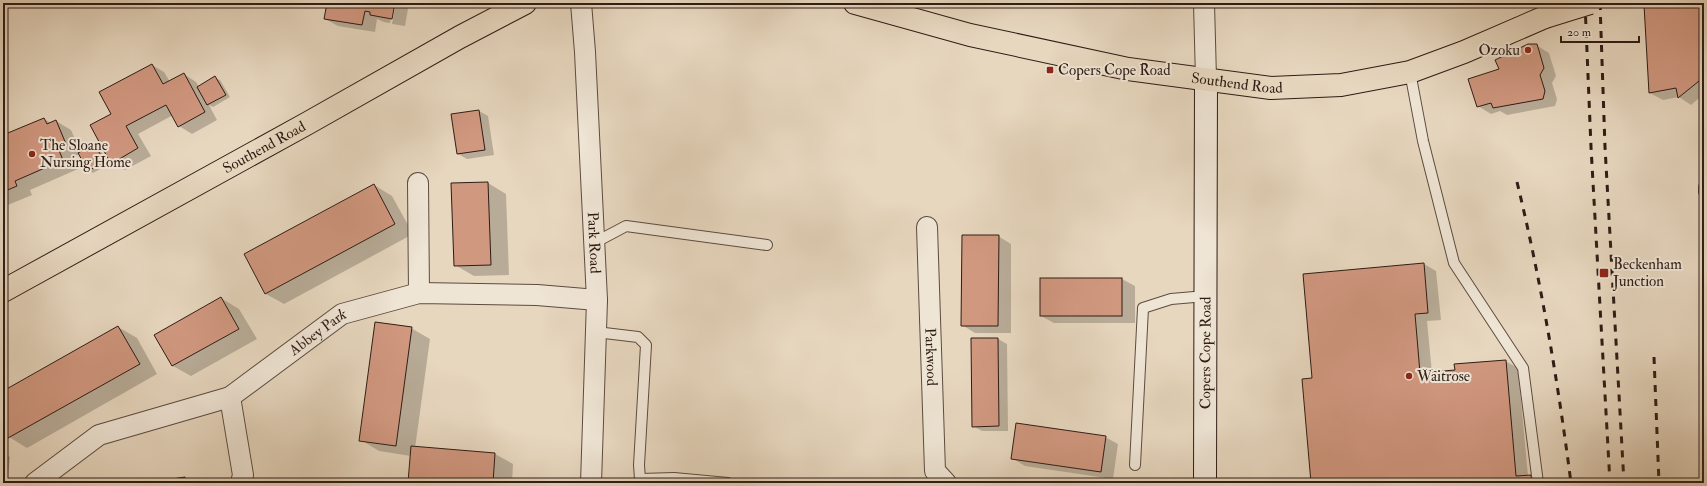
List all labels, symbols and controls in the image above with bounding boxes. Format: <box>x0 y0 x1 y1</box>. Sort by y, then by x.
scale bar <box>1561 18 1639 44</box>
text: 20 m <box>1567 25 1592 40</box>
place label: Ozoku <box>1479 41 1520 60</box>
marker: Ozoku <box>1523 45 1533 55</box>
place label: Copers Cope Road <box>1058 61 1171 81</box>
marker: Copers Cope Road <box>1045 65 1055 75</box>
street label: Southend Road <box>1190 68 1284 98</box>
street label: Southend Road <box>219 116 309 178</box>
place label: The Sloane Nursing Home <box>40 136 131 172</box>
marker: The Sloane Nursing Home <box>27 149 37 159</box>
street label: Park Road <box>583 211 605 275</box>
place label: Beckenham Junction <box>1612 255 1682 292</box>
marker: Beckenham Junction <box>1598 267 1610 279</box>
street label: Copers Cope Road <box>1196 296 1216 409</box>
street label: Abbey Park <box>284 304 348 360</box>
street label: Parkwood <box>921 328 942 387</box>
place label: Waitrose <box>1416 367 1470 386</box>
marker: Waitrose <box>1404 371 1414 381</box>

